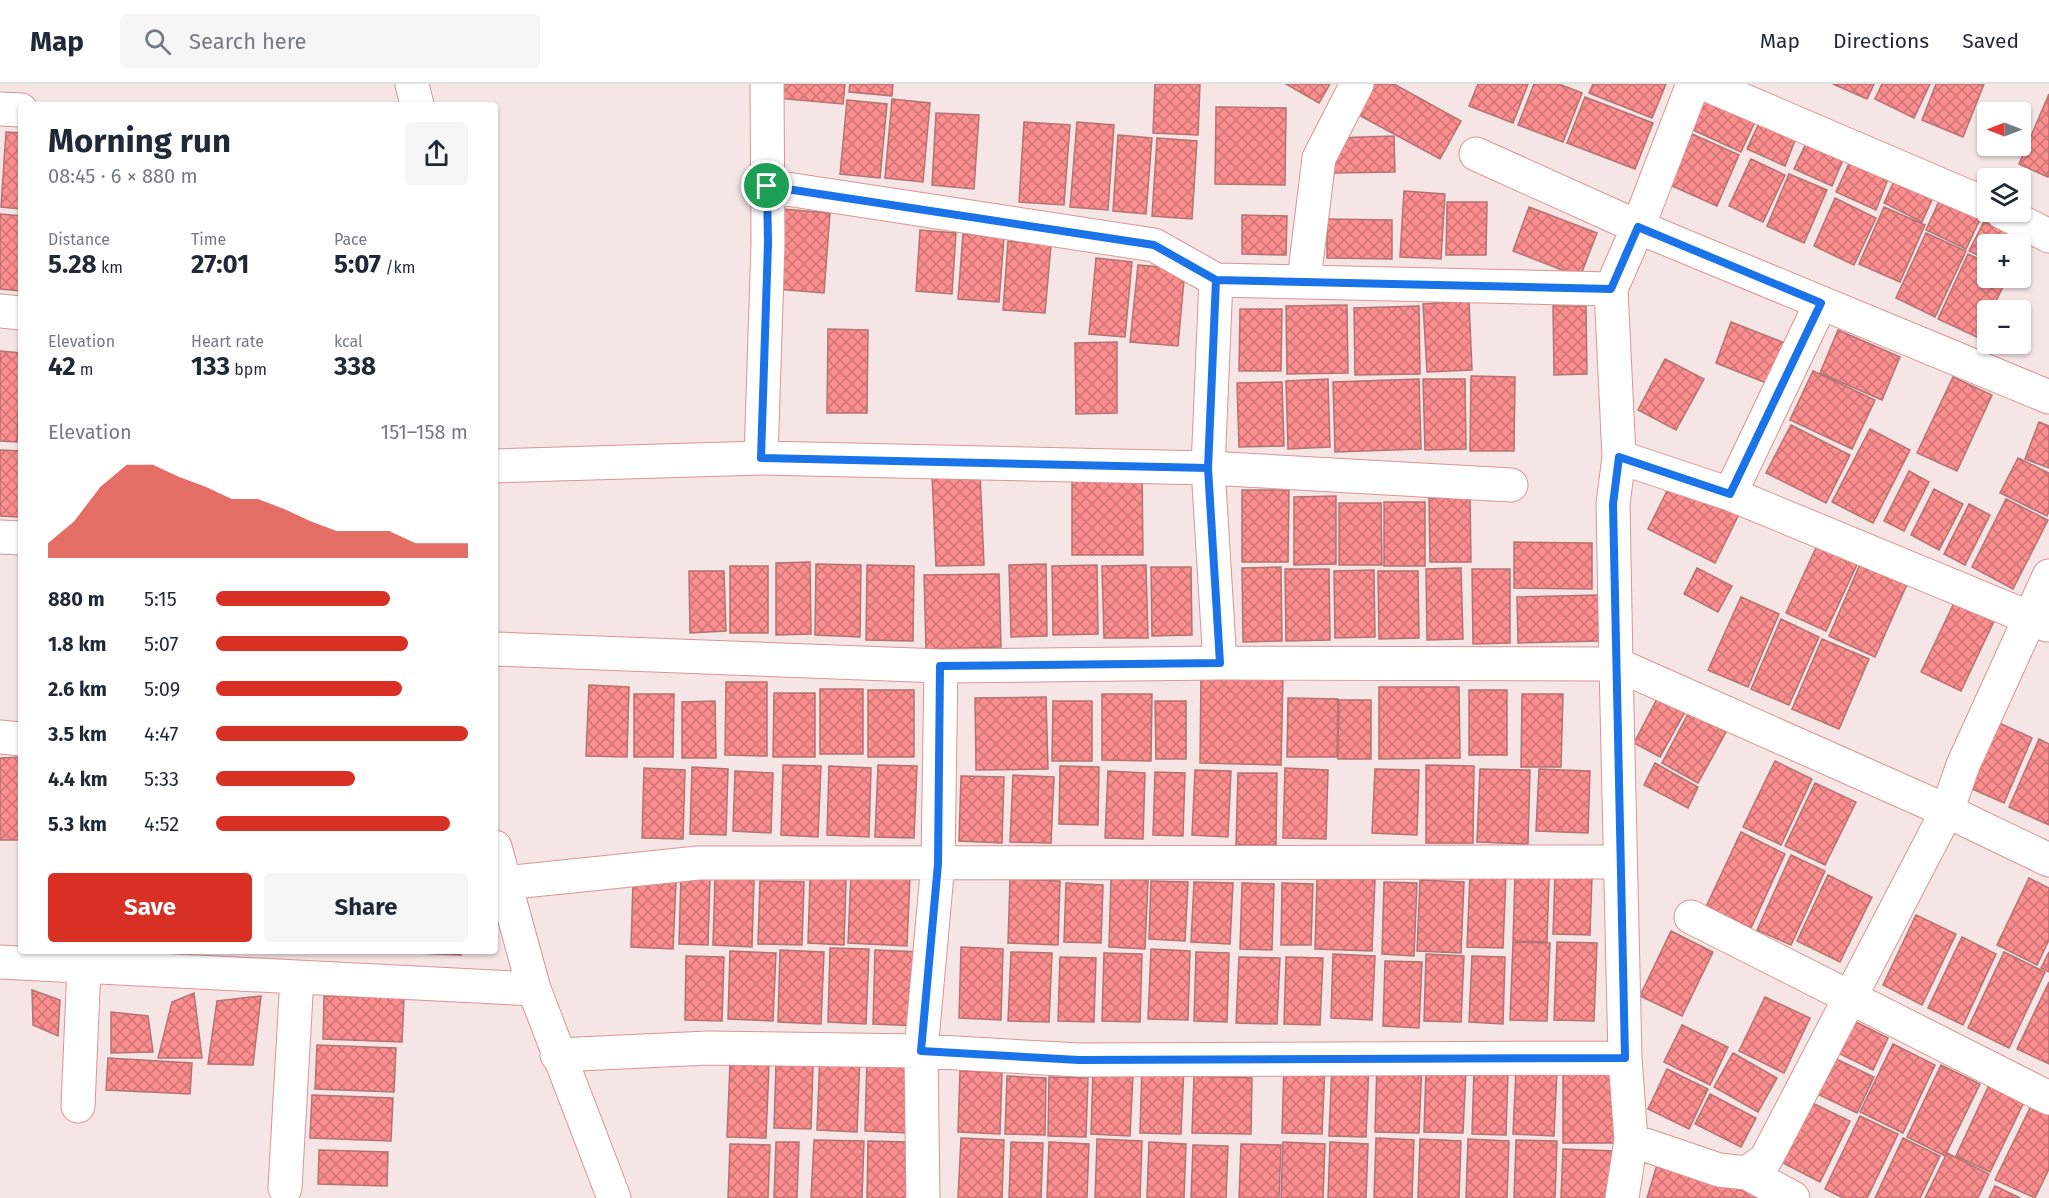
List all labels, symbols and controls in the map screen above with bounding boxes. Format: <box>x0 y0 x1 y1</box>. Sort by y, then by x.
search box <box>120 14 540 68</box>
text: Map <box>30 25 84 58</box>
icon: search <box>141 25 174 58</box>
text: Search here <box>189 28 307 55</box>
text: Map <box>1760 28 1800 54</box>
text: Directions <box>1833 28 1929 54</box>
text: Saved <box>1962 28 2019 54</box>
north arrow <box>1977 102 2031 156</box>
map controls <box>1977 102 2031 354</box>
text: Morning run <box>48 121 231 161</box>
button: share <box>405 122 468 185</box>
pin <box>741 160 792 211</box>
text: 08:45 · 6 × 880 m <box>48 164 198 188</box>
button: layers <box>1977 168 2031 222</box>
icon: arrive <box>750 169 783 202</box>
text: Distance <box>48 230 110 249</box>
text: Time <box>191 230 226 249</box>
text: Pace <box>334 230 367 249</box>
button: + <box>1977 234 2031 288</box>
text: 5.28 <box>48 249 97 280</box>
text: 27:01 <box>191 249 249 280</box>
text: 5:07 <box>334 249 381 280</box>
text: km <box>97 258 123 277</box>
text: /km <box>381 258 416 277</box>
button: − <box>1977 300 2031 354</box>
text: Elevation <box>48 332 115 351</box>
text: Heart rate <box>191 332 264 351</box>
text: kcal <box>334 332 363 351</box>
text: 42 <box>48 351 76 382</box>
text: 133 <box>191 351 230 382</box>
text: 338 <box>334 351 376 382</box>
text: m <box>76 360 94 379</box>
text: bpm <box>230 360 267 379</box>
text: Elevation <box>48 420 132 444</box>
text: 151–158 m <box>381 420 468 444</box>
text: 880 m <box>48 587 105 611</box>
text: 5:15 <box>144 587 177 611</box>
text: 1.8 km <box>48 632 106 656</box>
text: 5:07 <box>144 632 178 656</box>
text: 2.6 km <box>48 677 107 701</box>
text: 5:09 <box>144 677 180 701</box>
text: 3.5 km <box>48 722 107 746</box>
text: 4:47 <box>144 722 178 746</box>
text: 4.4 km <box>48 767 108 791</box>
text: 5:33 <box>144 767 179 791</box>
text: 5.3 km <box>48 812 107 836</box>
text: 4:52 <box>144 812 179 836</box>
button: Save <box>48 873 252 942</box>
button: Share <box>264 873 468 942</box>

